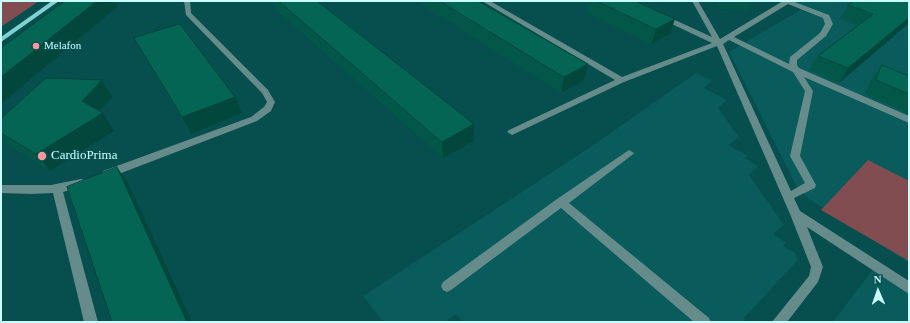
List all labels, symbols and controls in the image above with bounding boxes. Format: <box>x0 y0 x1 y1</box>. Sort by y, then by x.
place label: Melafon <box>44 39 81 53</box>
marker: Melafon <box>31 41 41 51</box>
place label: CardioPrima <box>51 148 117 164</box>
marker: CardioPrima <box>36 150 48 162</box>
north arrow <box>858 271 898 311</box>
text: N <box>873 273 882 285</box>

